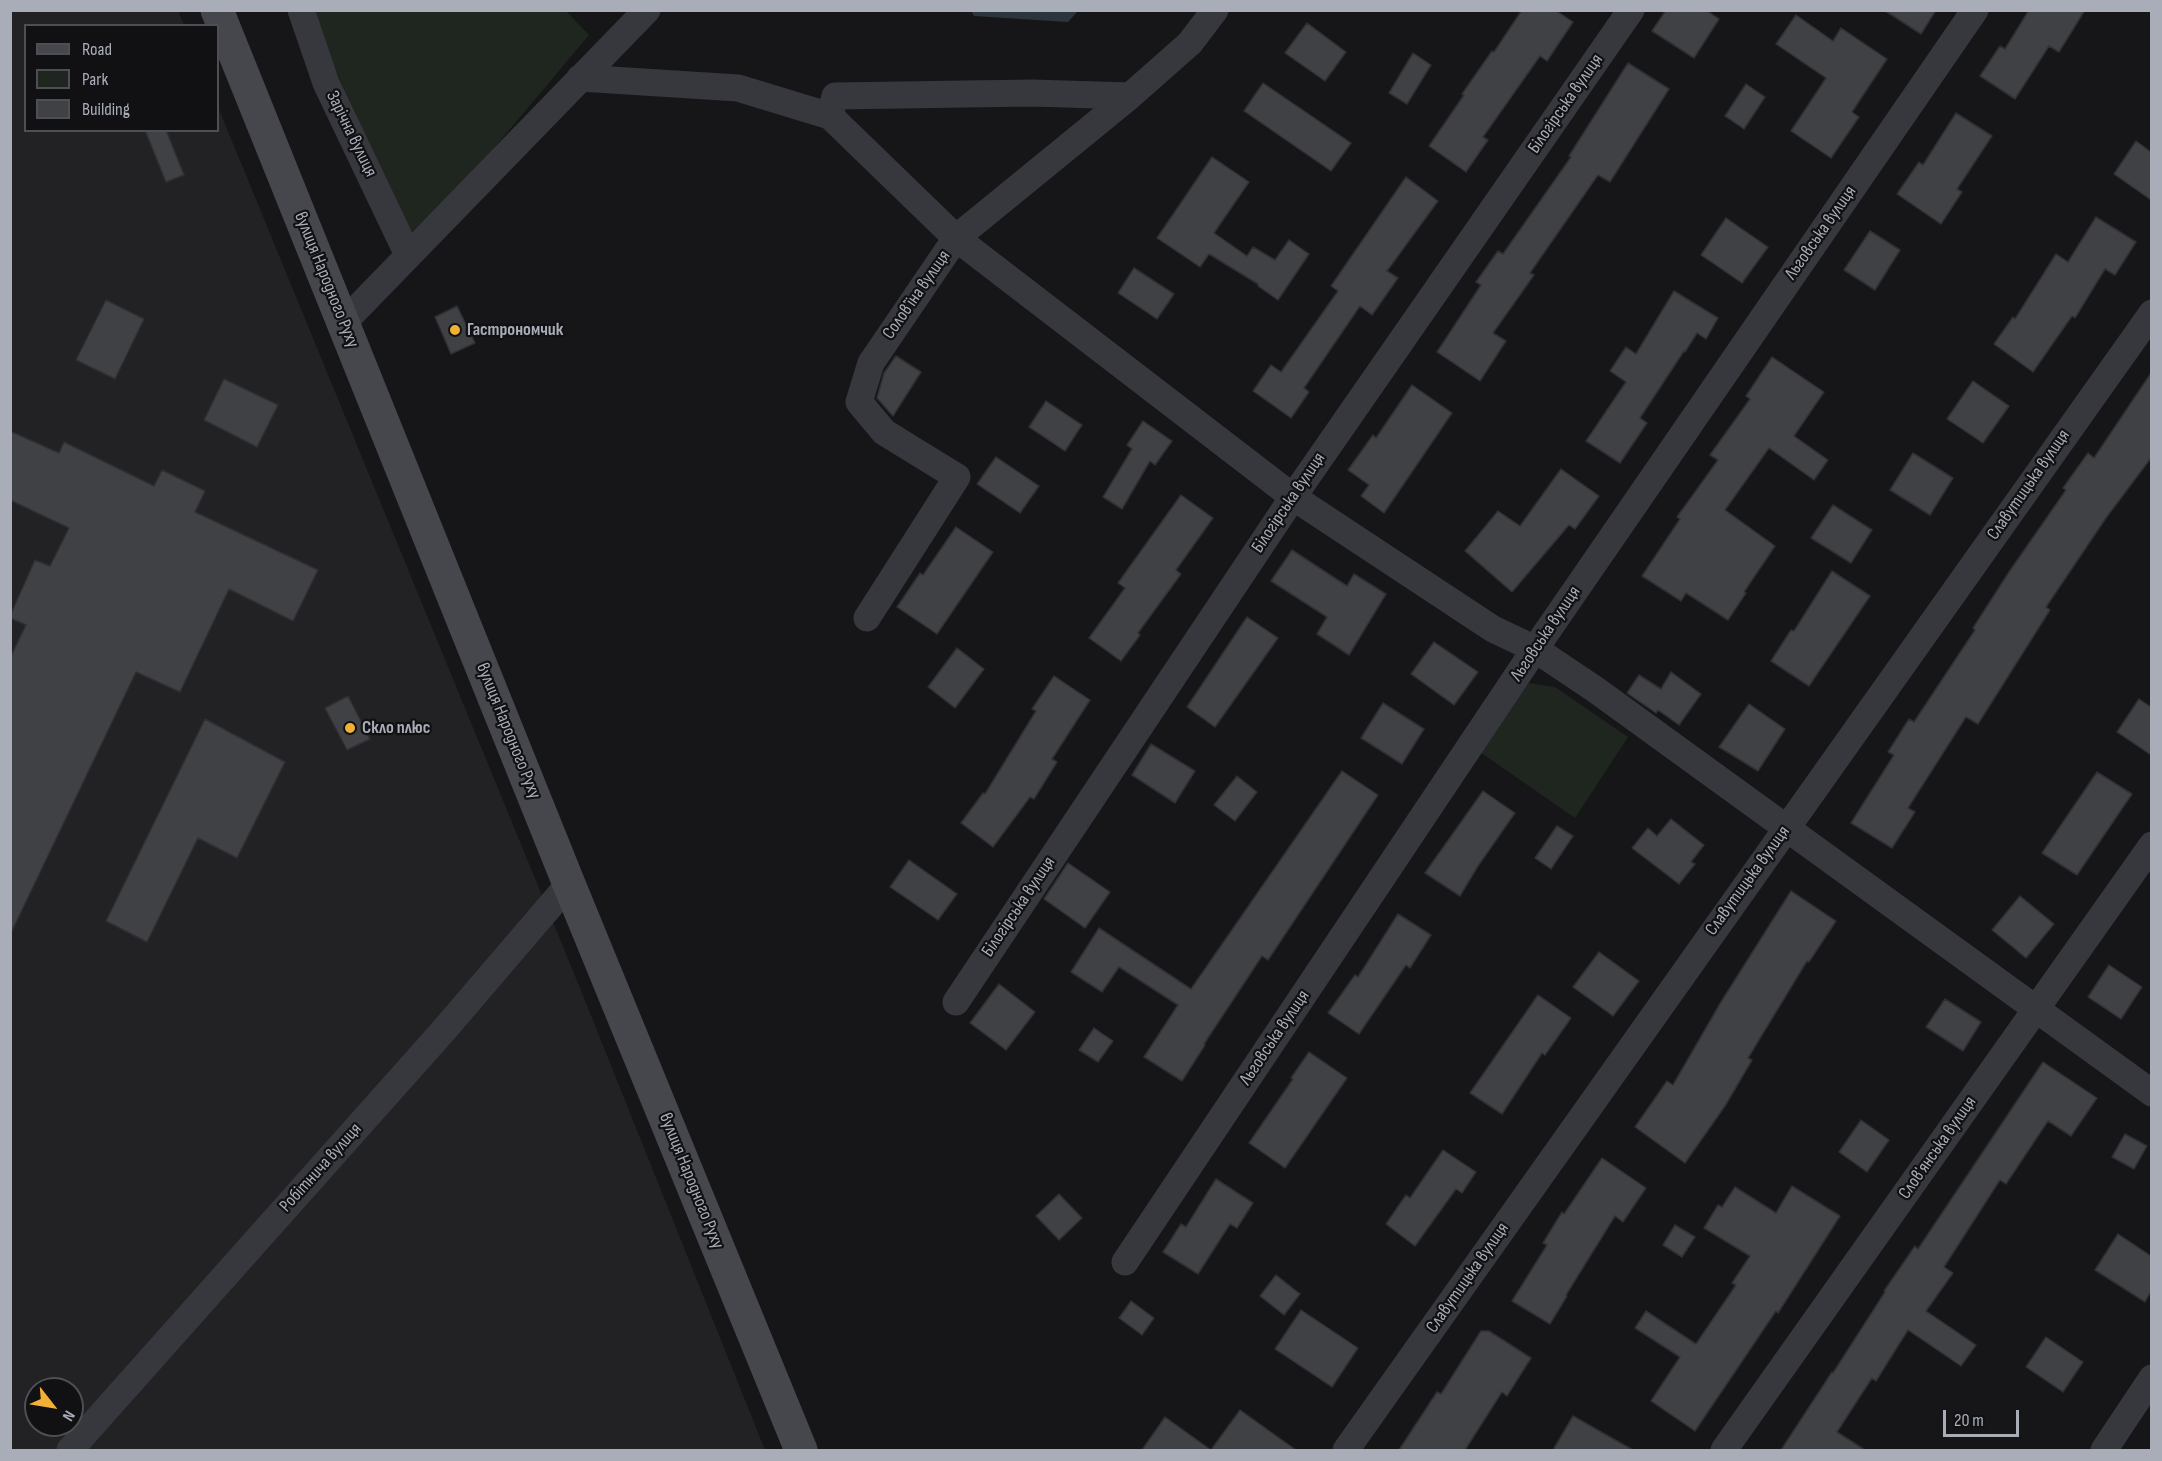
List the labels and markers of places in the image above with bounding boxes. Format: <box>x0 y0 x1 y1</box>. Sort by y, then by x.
place label: Гастрономчик <box>467 319 563 341</box>
marker: Гастрономчик <box>448 323 462 337</box>
place label: Скло плюс <box>362 717 430 739</box>
marker: Скло плюс <box>343 721 357 735</box>

